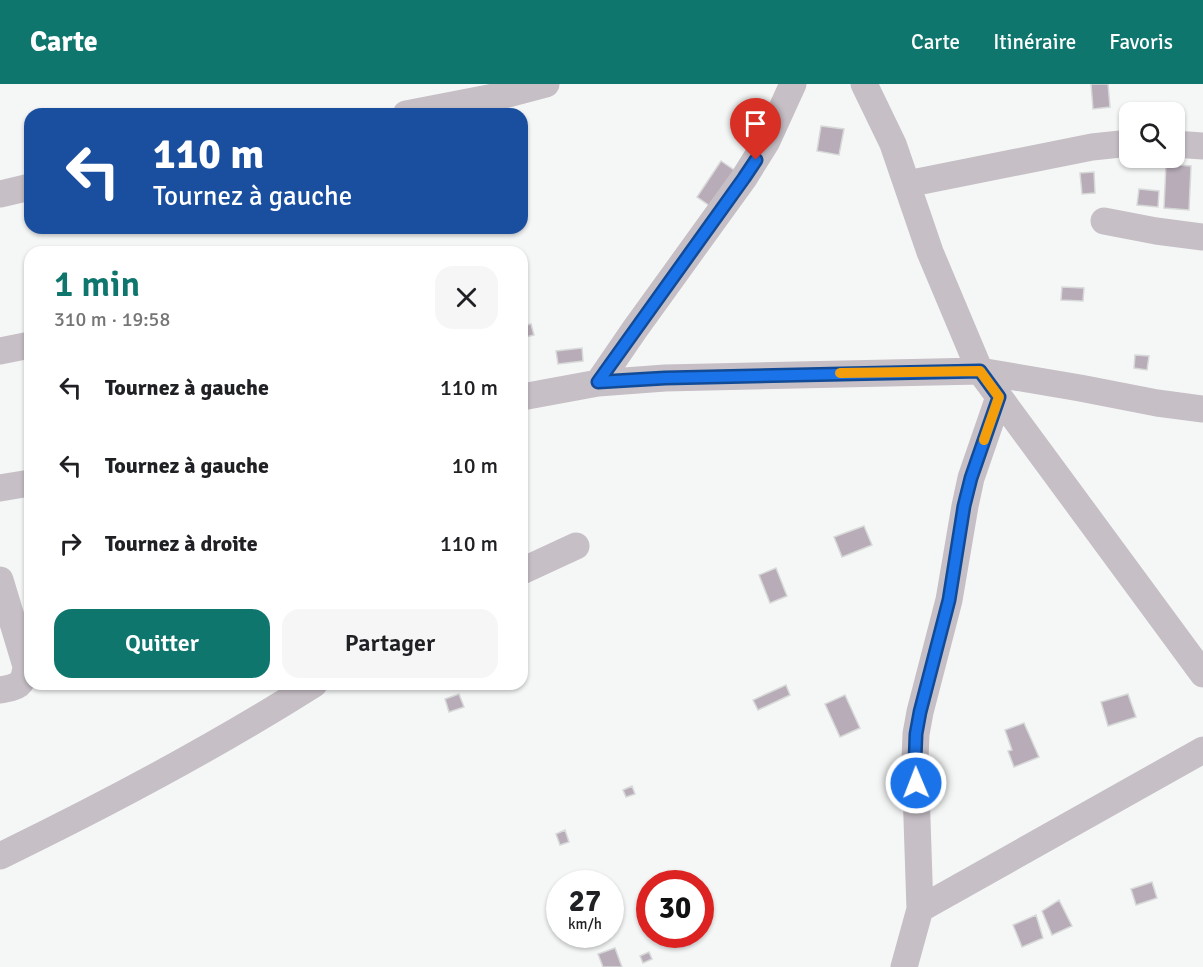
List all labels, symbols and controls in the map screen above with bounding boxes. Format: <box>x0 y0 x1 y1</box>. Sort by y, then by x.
text: Carte <box>30 25 98 59</box>
text: Carte <box>911 29 960 55</box>
text: Itinéraire <box>993 29 1076 55</box>
text: Favoris <box>1109 29 1173 55</box>
pin <box>730 98 781 160</box>
map controls <box>1119 102 1185 168</box>
button: search <box>1119 102 1185 168</box>
icon: arrive <box>739 107 772 140</box>
text: 110 m <box>153 129 264 180</box>
icon: left <box>54 132 132 210</box>
text: Tournez à gauche <box>153 180 352 213</box>
text: 1 min <box>54 262 140 307</box>
button: close <box>435 266 498 329</box>
text: 310 m · 19:58 <box>54 307 170 332</box>
icon: left <box>54 371 87 404</box>
text: Tournez à gauche <box>105 374 269 401</box>
text: 110 m <box>440 374 498 401</box>
icon: left <box>54 449 87 482</box>
text: Tournez à gauche <box>105 452 269 479</box>
text: 10 m <box>452 452 498 479</box>
icon: right <box>54 527 87 560</box>
text: Tournez à droite <box>105 530 258 557</box>
text: 110 m <box>440 530 498 557</box>
button: Quitter <box>54 609 270 678</box>
button: Partager <box>282 609 498 678</box>
position arrow <box>884 751 948 815</box>
speed limit sign: 30 <box>636 870 714 948</box>
text: 27 <box>569 883 601 920</box>
text: km/h <box>568 915 602 933</box>

